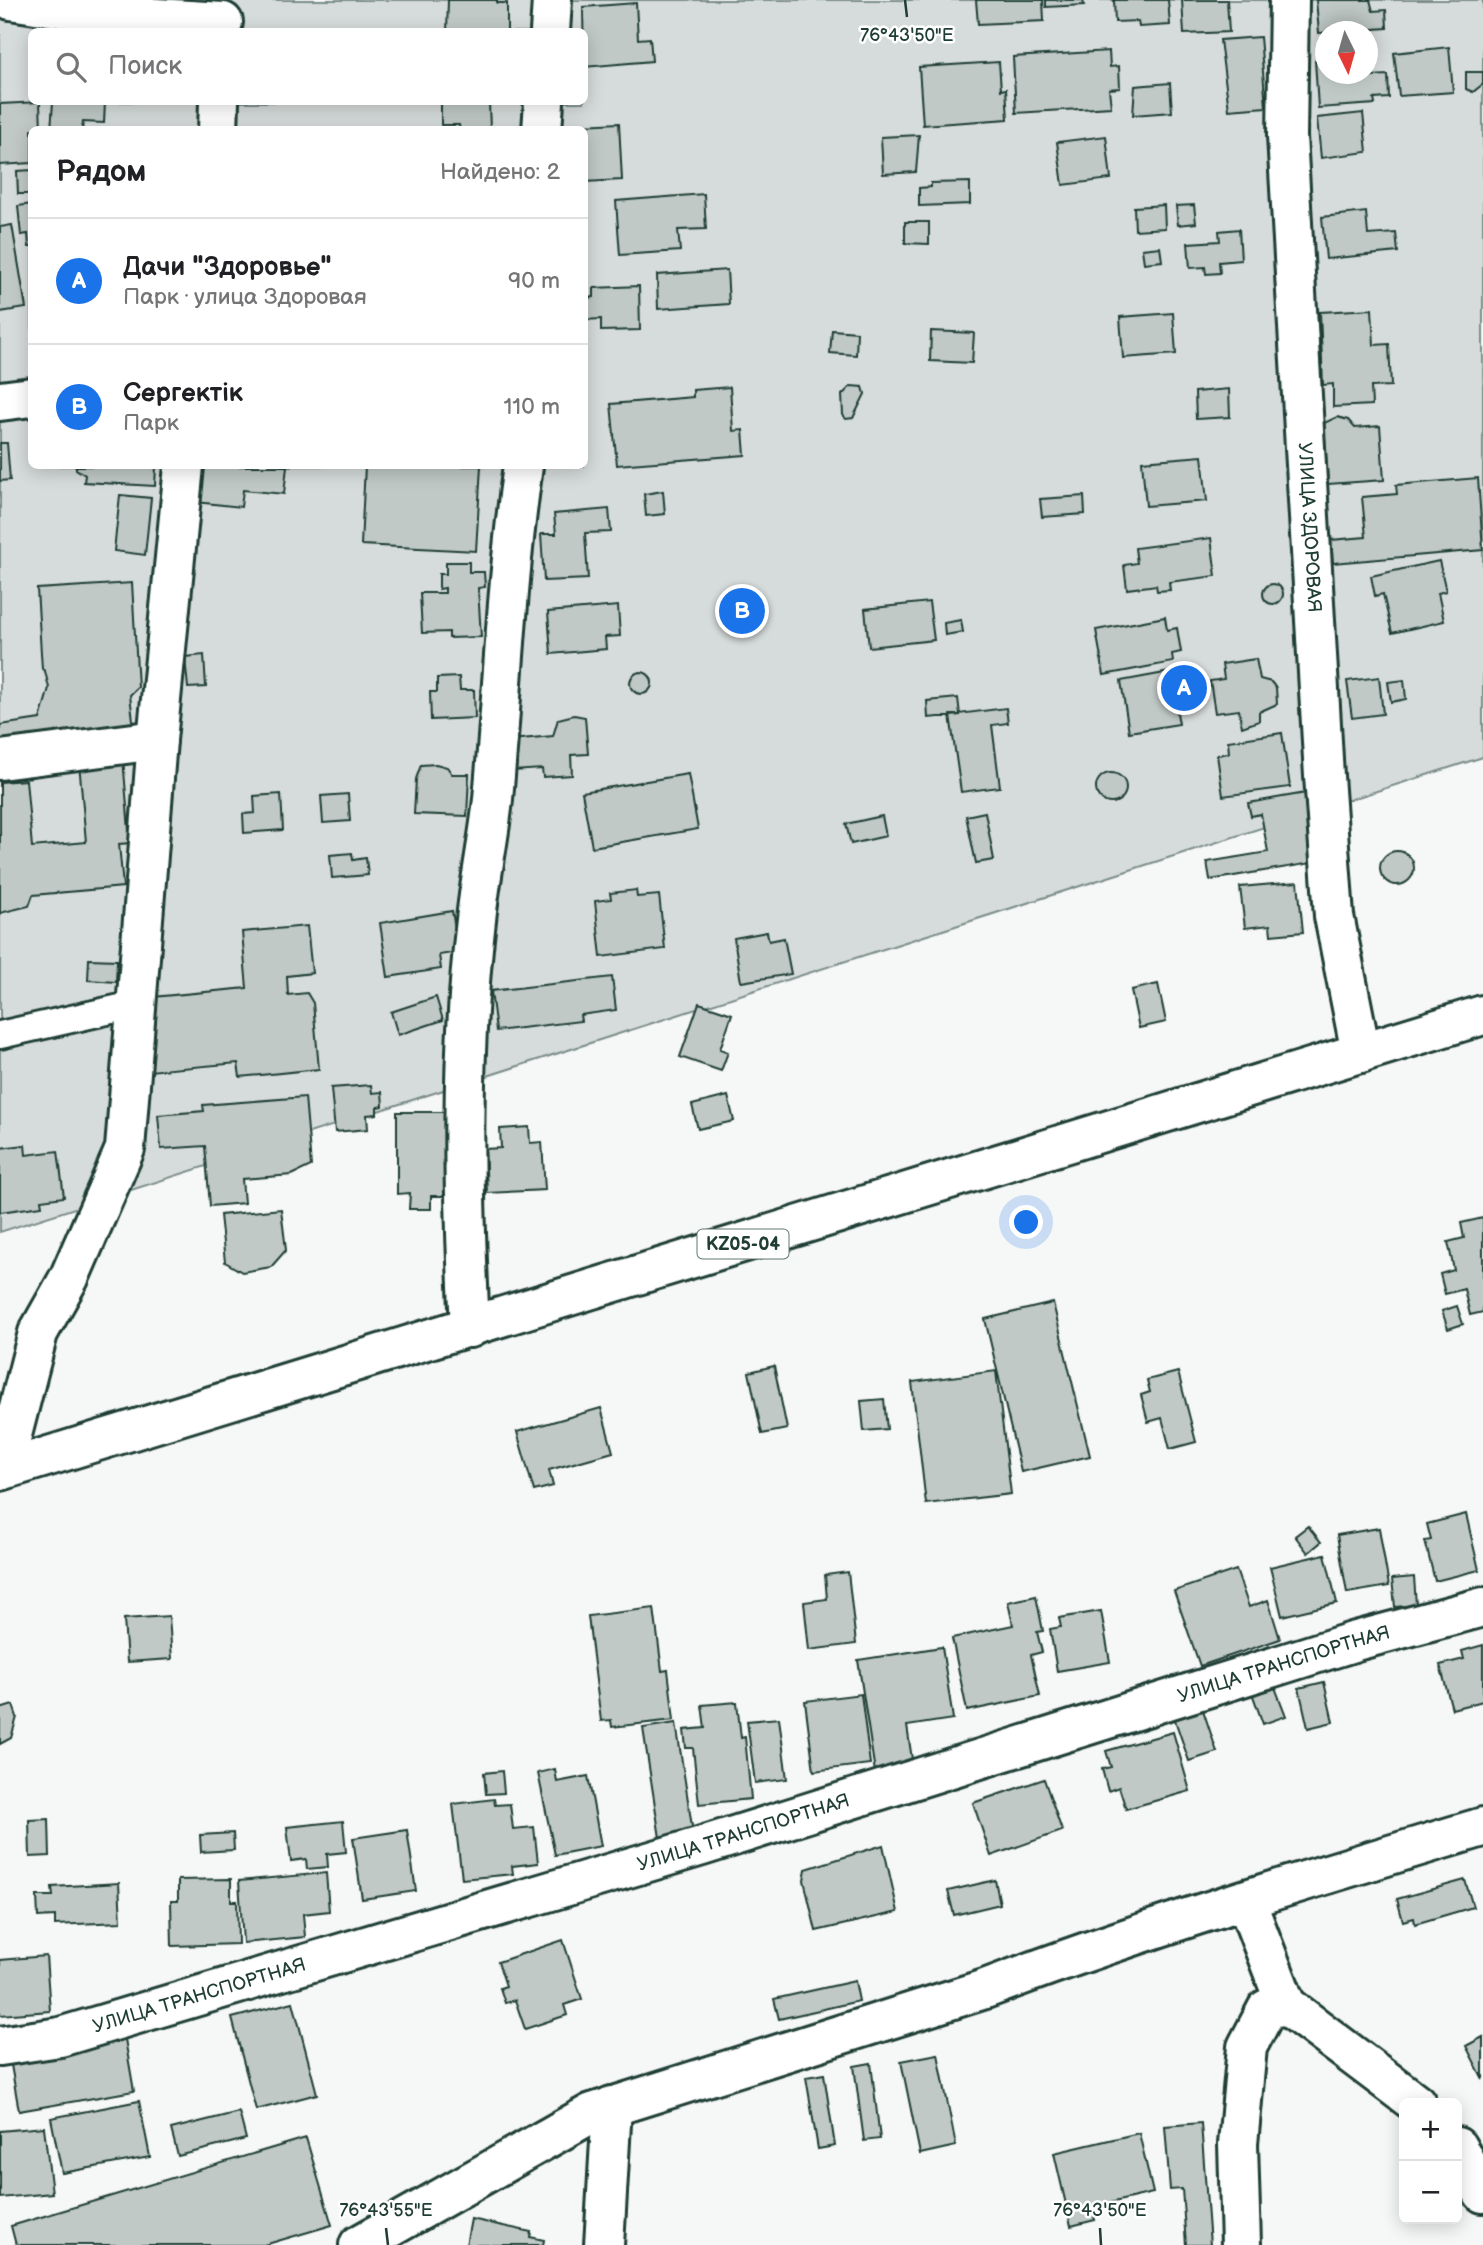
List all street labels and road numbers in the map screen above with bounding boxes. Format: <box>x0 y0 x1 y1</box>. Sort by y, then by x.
street label: УЛИЦА ЗДОРОВАЯ <box>1293 442 1326 613</box>
road number: KZ05-04 <box>698 1230 788 1259</box>
street label: УЛИЦА ТРАНСПОРТНАЯ <box>1175 1621 1393 1708</box>
street label: УЛИЦА ТРАНСПОРТНАЯ <box>634 1789 852 1876</box>
street label: УЛИЦА ТРАНСПОРТНАЯ <box>90 1953 309 2038</box>

